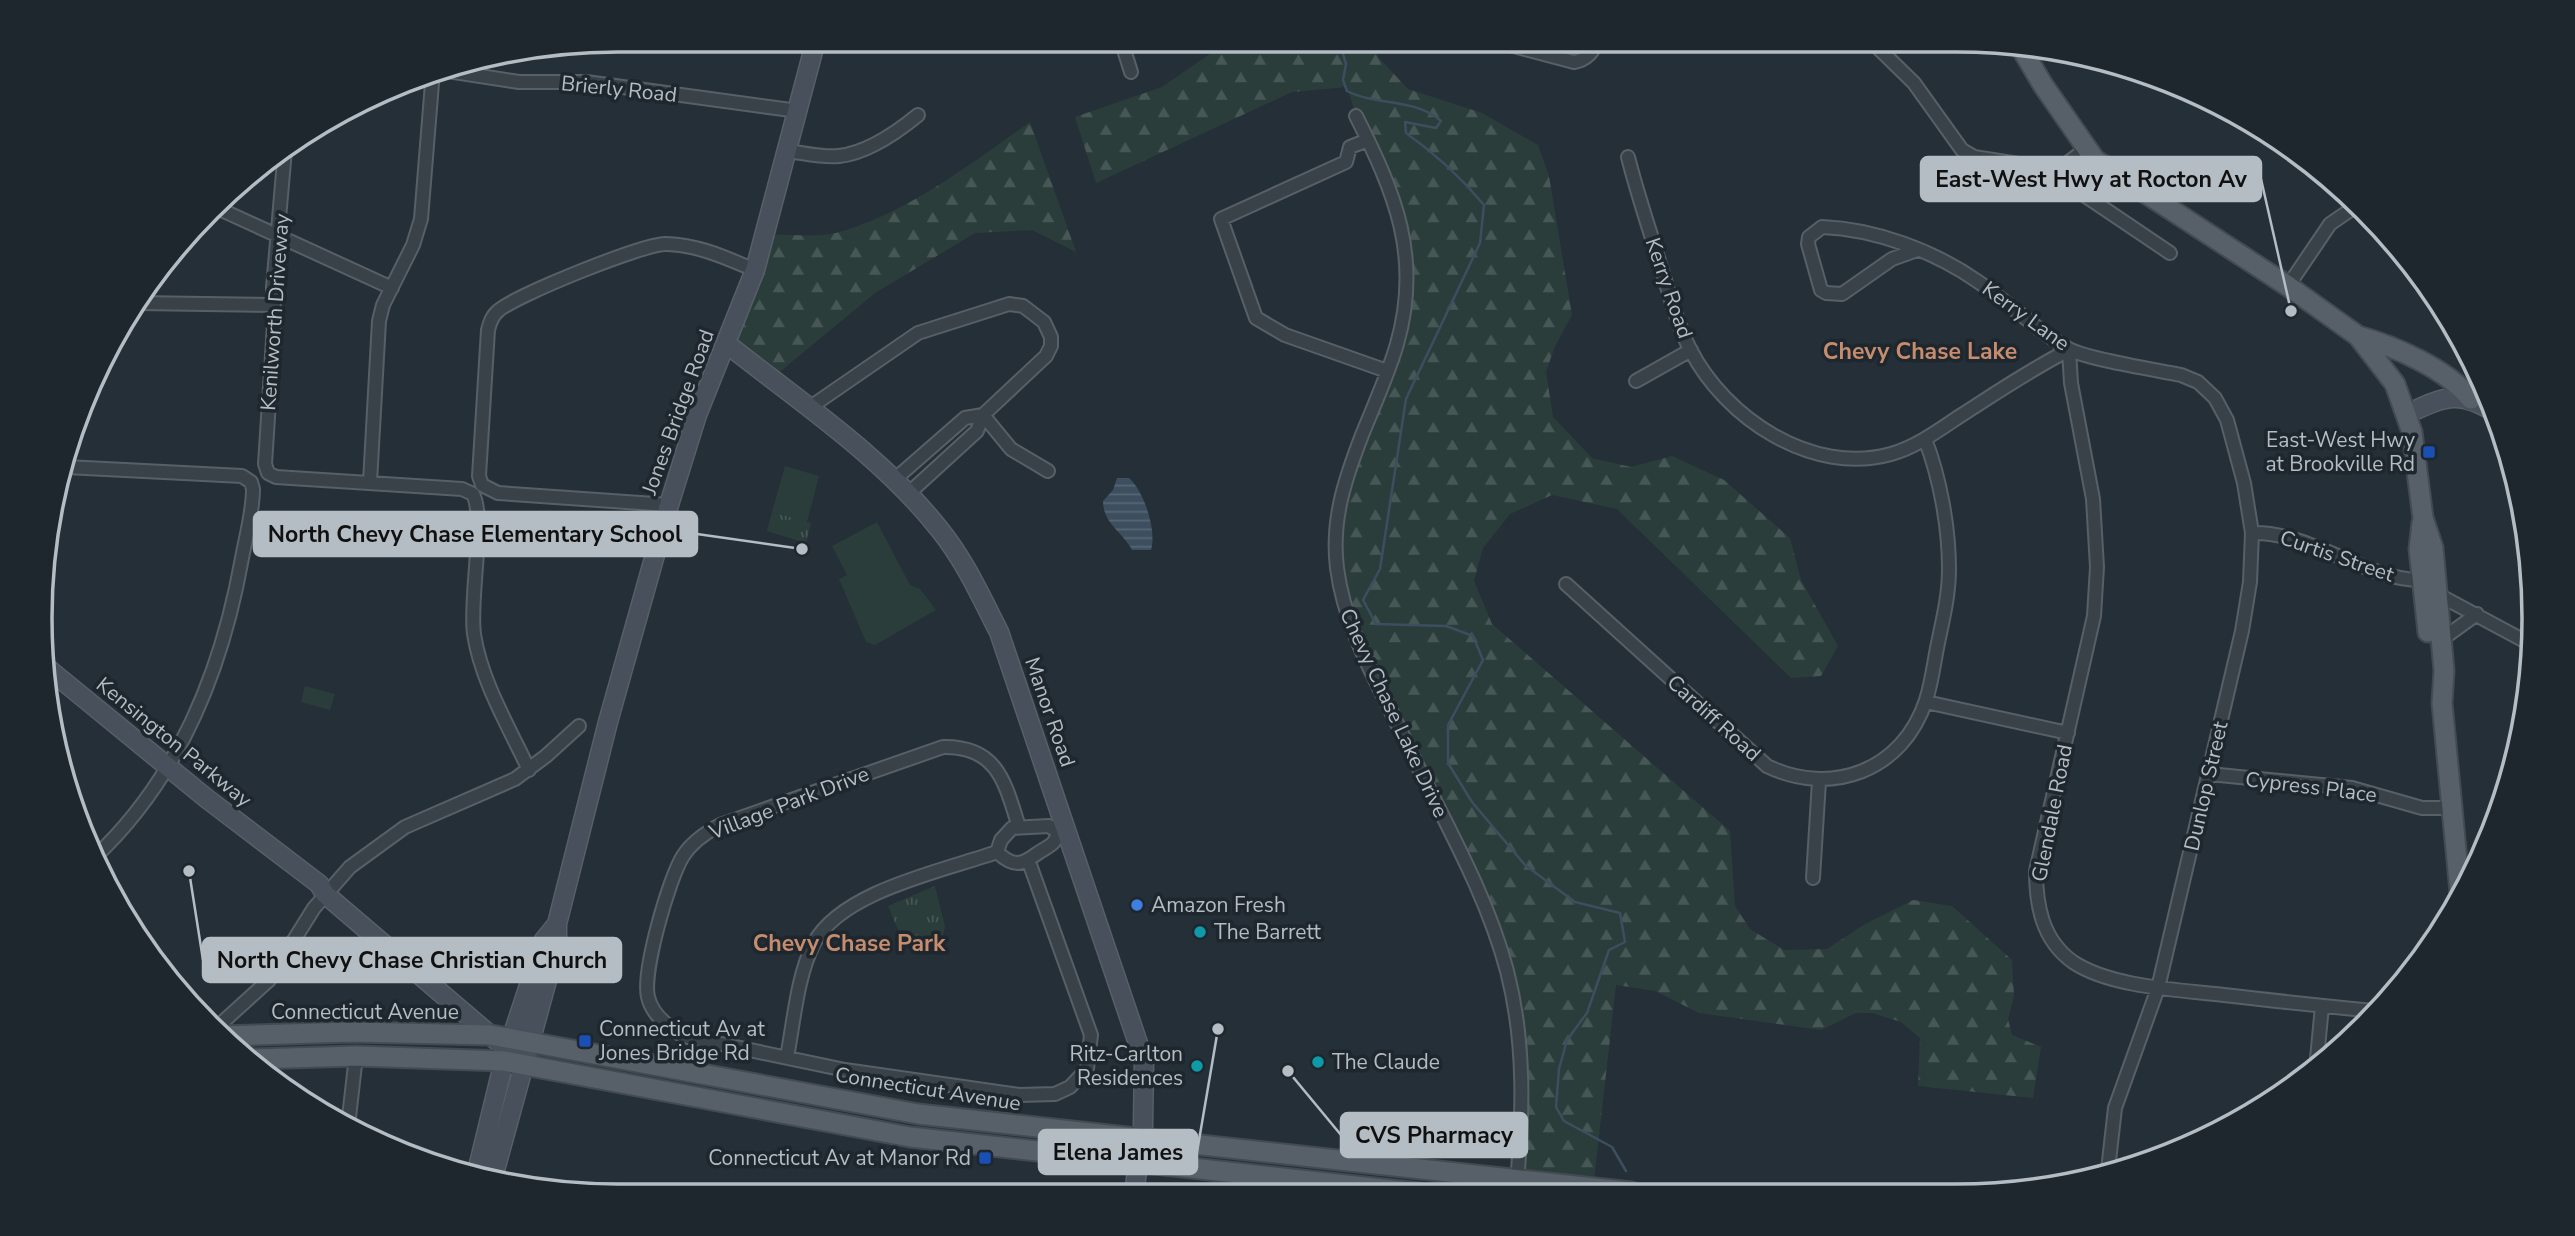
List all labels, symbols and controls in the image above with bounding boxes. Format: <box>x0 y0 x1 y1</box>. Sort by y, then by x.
street label: Brierly Road <box>560 69 678 109</box>
callout: East-West Hwy at Rocton Av <box>1921 157 2261 201</box>
text: East-West Hwy at Rocton Av <box>1935 164 2248 195</box>
street label: Kenilworth Driveway <box>254 212 296 412</box>
street label: Kerry Road <box>1639 234 1699 342</box>
street label: Kerry Lane <box>1977 275 2075 357</box>
street label: Jones Bridge Road <box>635 326 721 499</box>
district label: Chevy Chase Lake <box>1823 336 2017 367</box>
place label: East-West Hwy at Brookville Rd <box>2265 426 2415 478</box>
marker: East-West Hwy at Brookville Rd <box>2421 444 2437 460</box>
callout: North Chevy Chase Elementary School <box>254 512 697 556</box>
text: North Chevy Chase Elementary School <box>268 519 683 550</box>
street label: Curtis Street <box>2276 523 2398 589</box>
street label: Chevy Chase Lake Drive <box>1333 604 1455 822</box>
street label: Manor Road <box>1018 653 1082 771</box>
street label: Cardiff Road <box>1661 668 1767 768</box>
street label: Kensington Parkway <box>90 671 258 814</box>
street label: Dunlop Street <box>2178 718 2235 853</box>
street label: Glendale Road <box>2025 742 2079 884</box>
street label: Village Park Drive <box>704 760 873 847</box>
street label: Cypress Place <box>2244 765 2378 809</box>
place label: Amazon Fresh <box>1151 891 1286 919</box>
marker: Amazon Fresh <box>1129 897 1145 913</box>
place label: The Barrett <box>1214 918 1322 946</box>
marker: The Barrett <box>1192 924 1208 940</box>
district label: Chevy Chase Park <box>753 928 946 959</box>
callout: North Chevy Chase Christian Church <box>203 938 621 982</box>
text: North Chevy Chase Christian Church <box>217 945 607 976</box>
street label: Connecticut Avenue <box>271 998 459 1026</box>
place label: Connecticut Av at Jones Bridge Rd <box>598 1015 765 1067</box>
marker: Connecticut Av at Jones Bridge Rd <box>577 1033 593 1049</box>
place label: Ritz-Carlton Residences <box>1070 1040 1183 1092</box>
place label: The Claude <box>1332 1048 1440 1076</box>
marker: The Claude <box>1310 1054 1326 1070</box>
marker: Ritz-Carlton Residences <box>1189 1058 1205 1074</box>
street label: Connecticut Avenue <box>833 1060 1023 1118</box>
callout: CVS Pharmacy <box>1341 1113 1527 1157</box>
text: CVS Pharmacy <box>1355 1120 1514 1151</box>
callout: Elena James <box>1039 1130 1197 1174</box>
text: Elena James <box>1053 1137 1183 1168</box>
place label: Connecticut Av at Manor Rd <box>708 1144 971 1172</box>
marker: Connecticut Av at Manor Rd <box>977 1150 993 1166</box>

